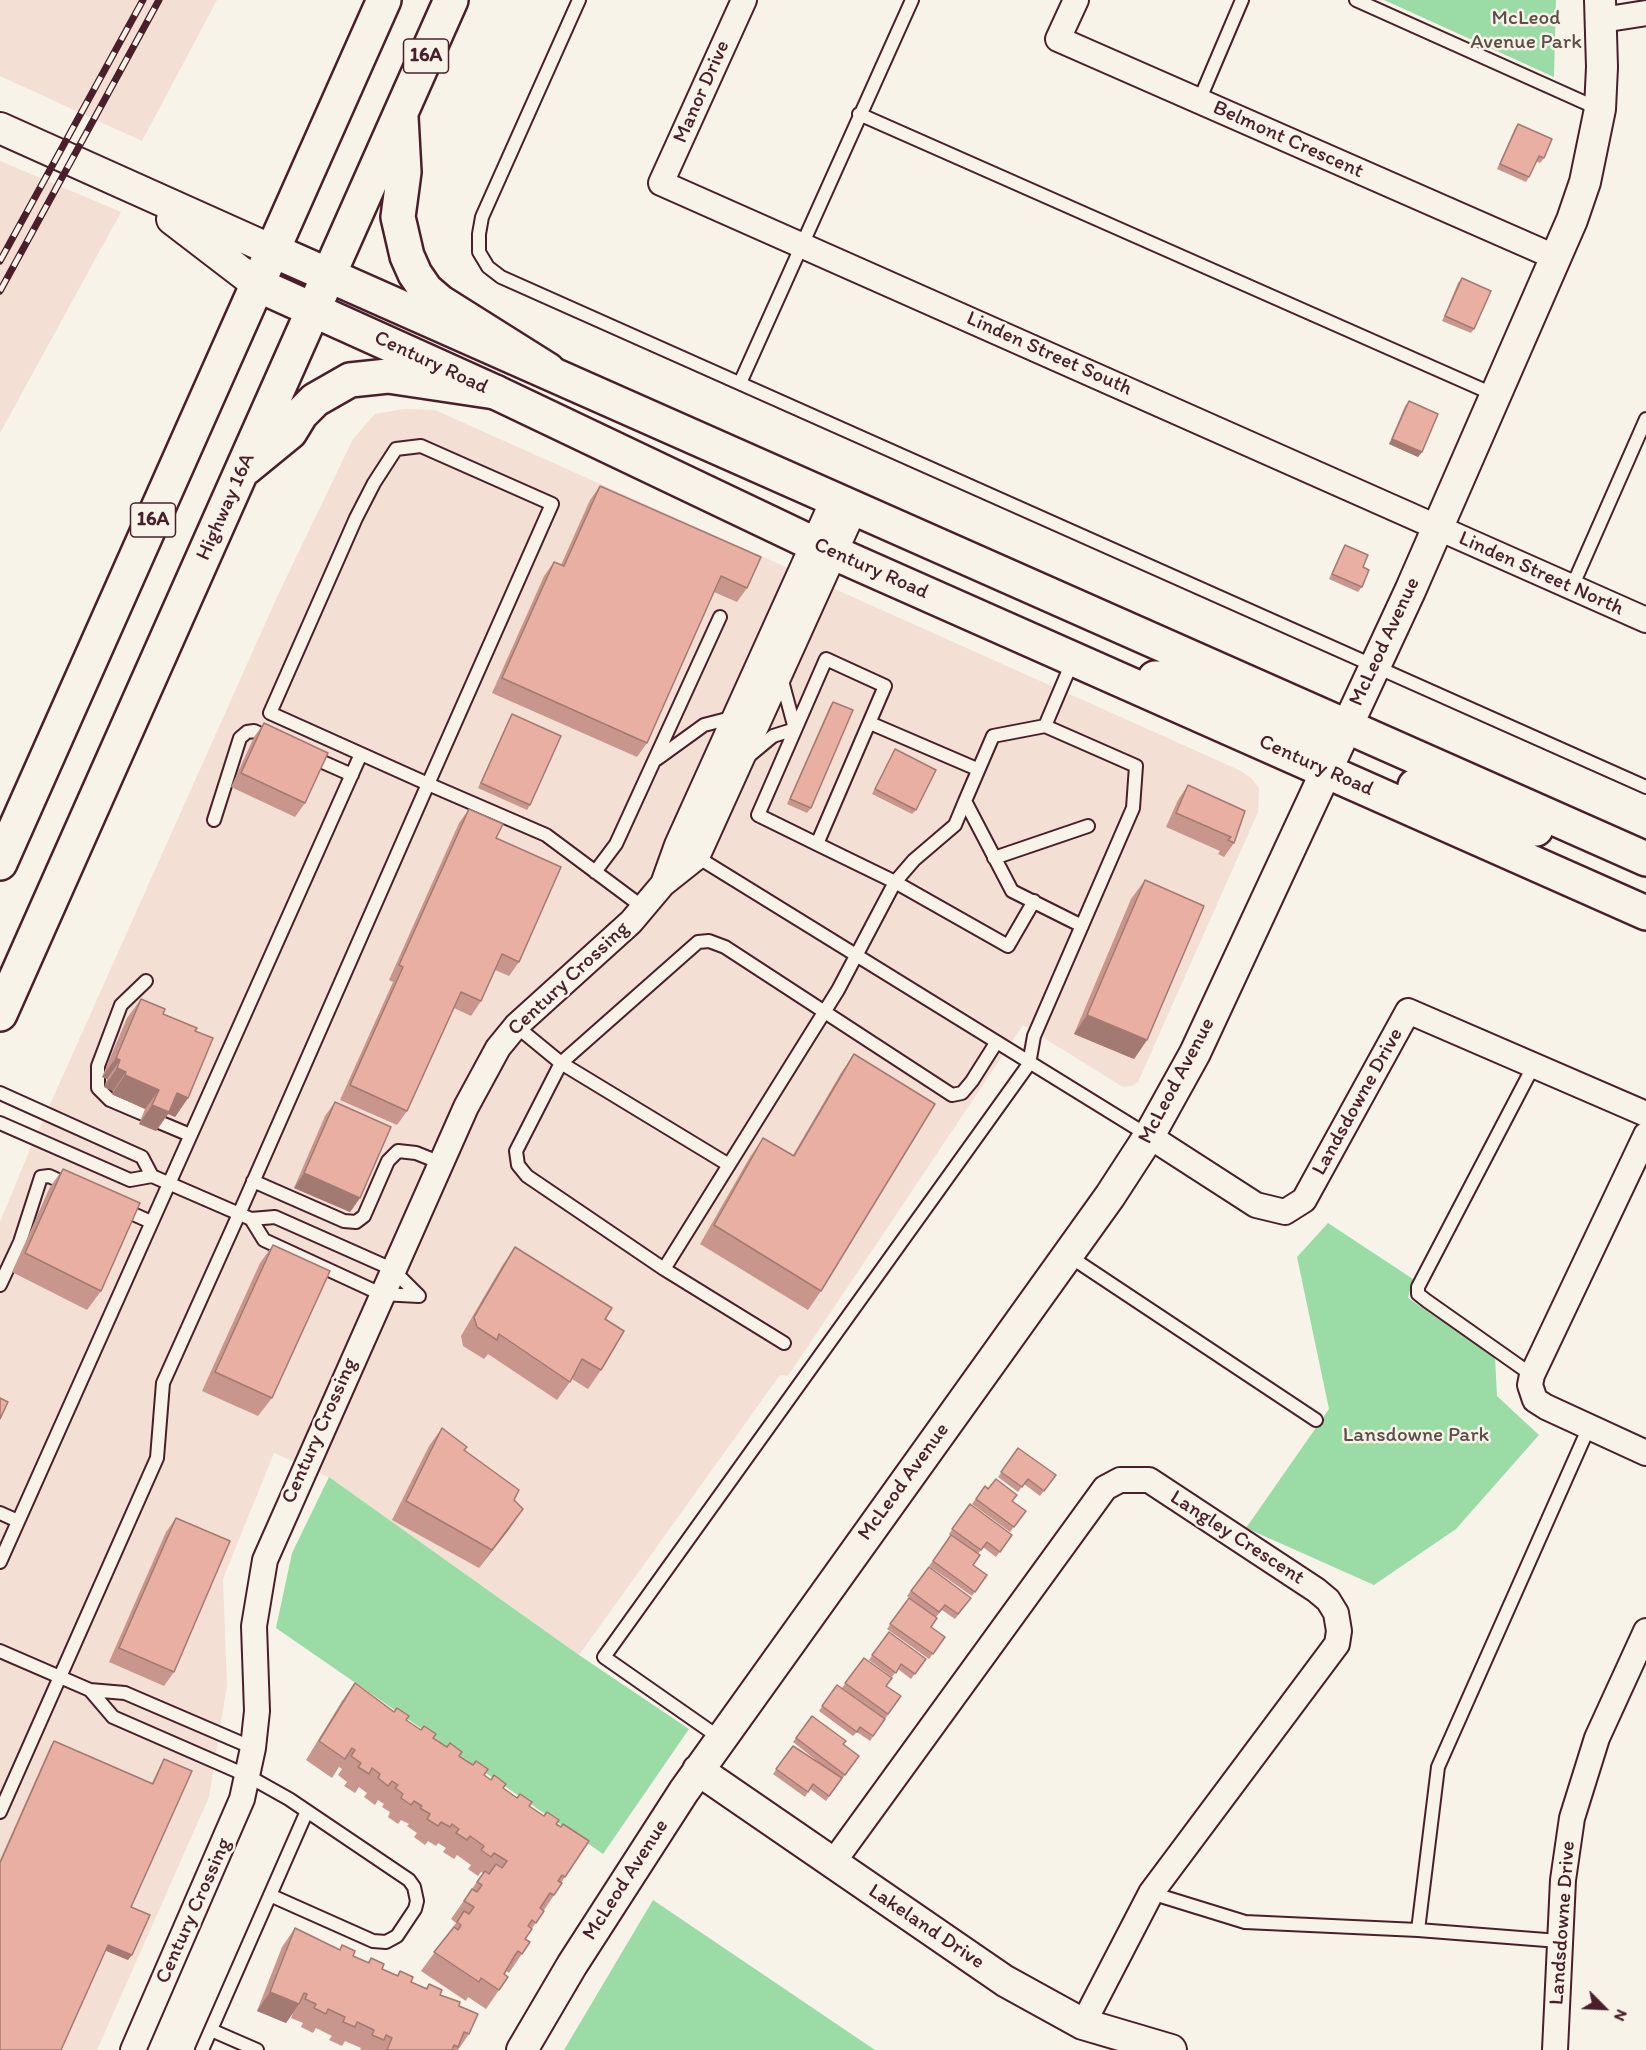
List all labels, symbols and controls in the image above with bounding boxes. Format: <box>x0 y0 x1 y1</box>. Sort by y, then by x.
park label: McLeod Avenue Park <box>1470 6 1582 56</box>
street label: Manor Drive <box>668 37 736 147</box>
road number: 16A <box>404 39 448 73</box>
street label: Belmont Crescent <box>1209 96 1367 184</box>
street label: Linden Street South <box>962 306 1136 402</box>
street label: Century Road <box>370 326 492 400</box>
street label: Highway 16A <box>191 449 261 565</box>
road number: 16A <box>130 503 176 537</box>
street label: Linden Street North <box>1454 526 1628 622</box>
street label: Century Road <box>810 533 932 605</box>
street label: McLeod Avenue <box>1344 574 1426 710</box>
street label: Century Road <box>1255 730 1377 802</box>
street label: Century Crossing <box>503 916 635 1042</box>
street label: McLeod Avenue <box>1133 1014 1221 1148</box>
street label: Landsdowne Drive <box>1307 1024 1409 1180</box>
street label: Century Crossing <box>277 1354 363 1508</box>
street label: McLeod Avenue <box>853 1418 955 1546</box>
park label: Lansdowne Park <box>1343 1423 1489 1449</box>
street label: Langley Crescent <box>1165 1485 1309 1591</box>
street label: McLeod Avenue <box>578 1815 674 1945</box>
street label: Century Crossing <box>151 1834 237 1988</box>
street label: Landsdowne Drive <box>1545 1840 1581 2006</box>
street label: Lakeland Drive <box>863 1879 989 1975</box>
north arrow <box>1574 1978 1634 2038</box>
text: N <box>1610 2007 1632 2024</box>

